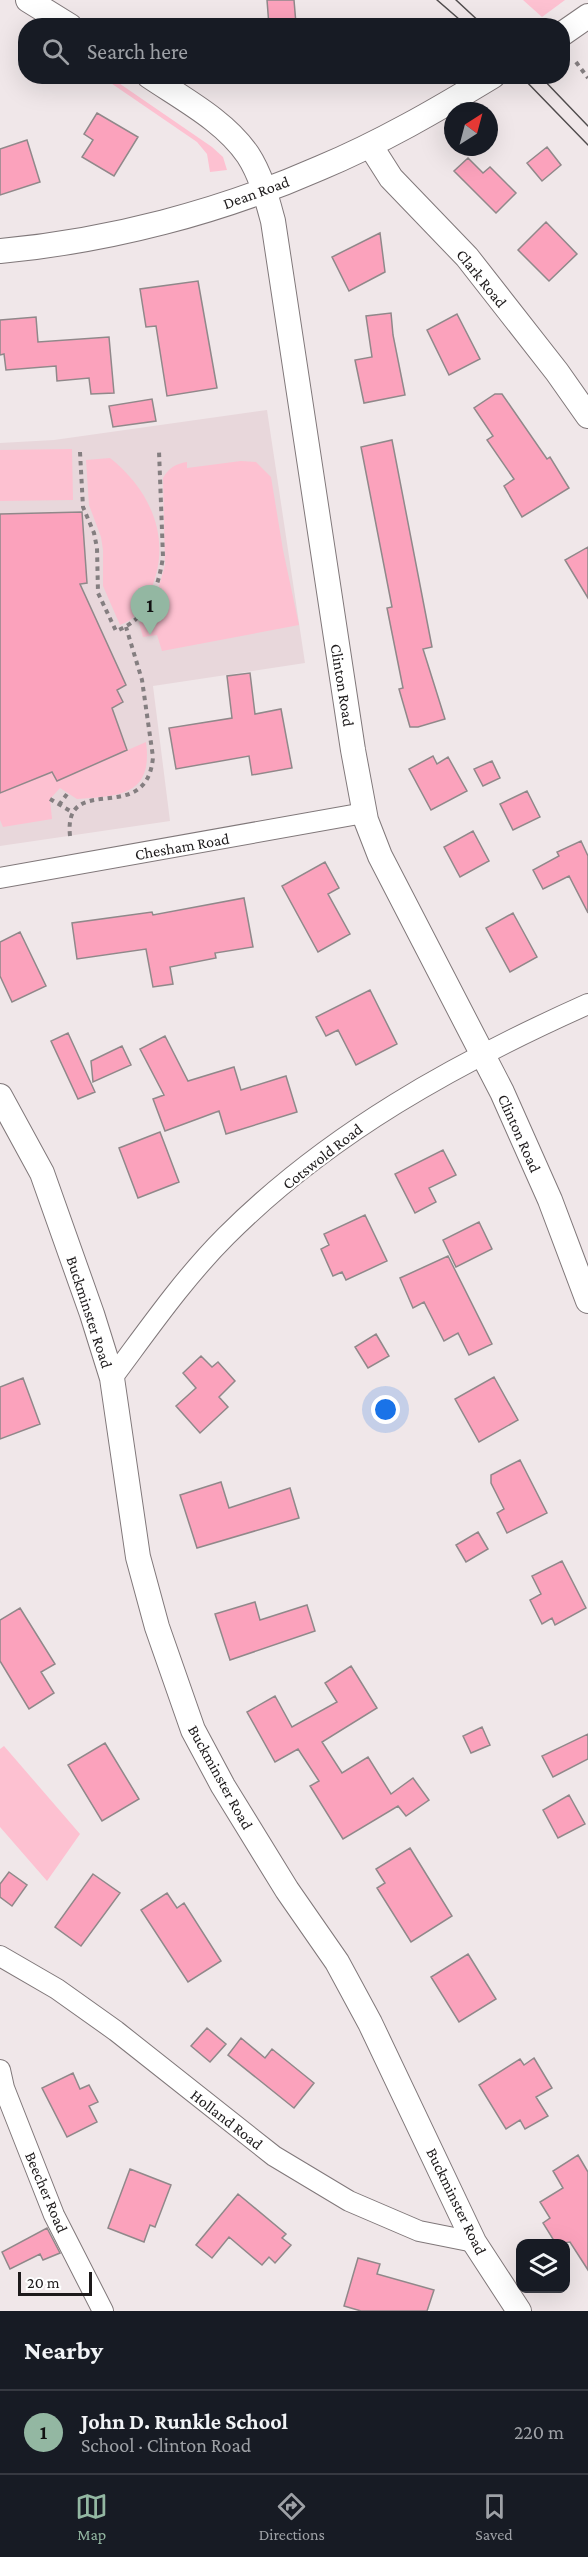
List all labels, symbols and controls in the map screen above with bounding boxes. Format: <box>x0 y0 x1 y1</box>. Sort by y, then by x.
search box <box>18 18 570 84</box>
icon: search <box>39 35 72 68</box>
text: Search here <box>87 39 188 64</box>
north arrow <box>444 102 498 156</box>
street label: Dean Road <box>221 172 292 212</box>
street label: Clark Road <box>453 246 511 311</box>
pin: 1 <box>130 586 170 635</box>
street label: Clinton Road <box>328 642 358 728</box>
street label: Chesham Road <box>134 830 231 863</box>
street label: Clinton Road <box>495 1092 545 1175</box>
street label: Cotswold Road <box>279 1120 366 1193</box>
street label: Buckminster Road <box>63 1254 116 1371</box>
your location <box>371 1395 400 1424</box>
street label: Buckminster Road <box>185 1722 257 1833</box>
street label: Holland Road <box>187 2086 267 2153</box>
street label: Buckminster Road <box>423 2145 490 2258</box>
street label: Beecher Road <box>22 2149 71 2236</box>
map controls <box>516 2239 570 2293</box>
button: layers <box>516 2239 570 2293</box>
scale bar <box>18 2269 92 2296</box>
text: 20 m <box>27 2274 60 2291</box>
text: Nearby <box>24 2336 103 2365</box>
text: John D. Runkle School <box>81 2409 288 2434</box>
text: 1 <box>40 2421 47 2443</box>
text: 220 m <box>514 2421 564 2443</box>
text: School · Clinton Road <box>81 2434 251 2456</box>
tab: Map <box>75 2490 108 2543</box>
tab: Directions <box>259 2490 325 2543</box>
tab: Saved <box>475 2490 513 2543</box>

